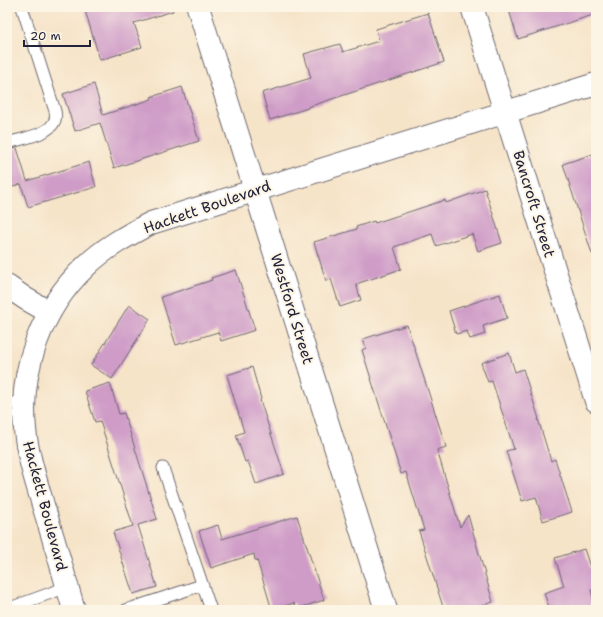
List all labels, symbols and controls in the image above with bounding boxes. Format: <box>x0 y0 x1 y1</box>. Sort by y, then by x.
scale bar <box>24 22 90 48</box>
text: 20 m <box>30 28 61 44</box>
street label: Bancroft Street <box>508 148 560 260</box>
street label: Hackett Boulevard <box>141 176 274 238</box>
street label: Westford Street <box>266 251 318 367</box>
street label: Hackett Boulevard <box>18 439 72 574</box>

